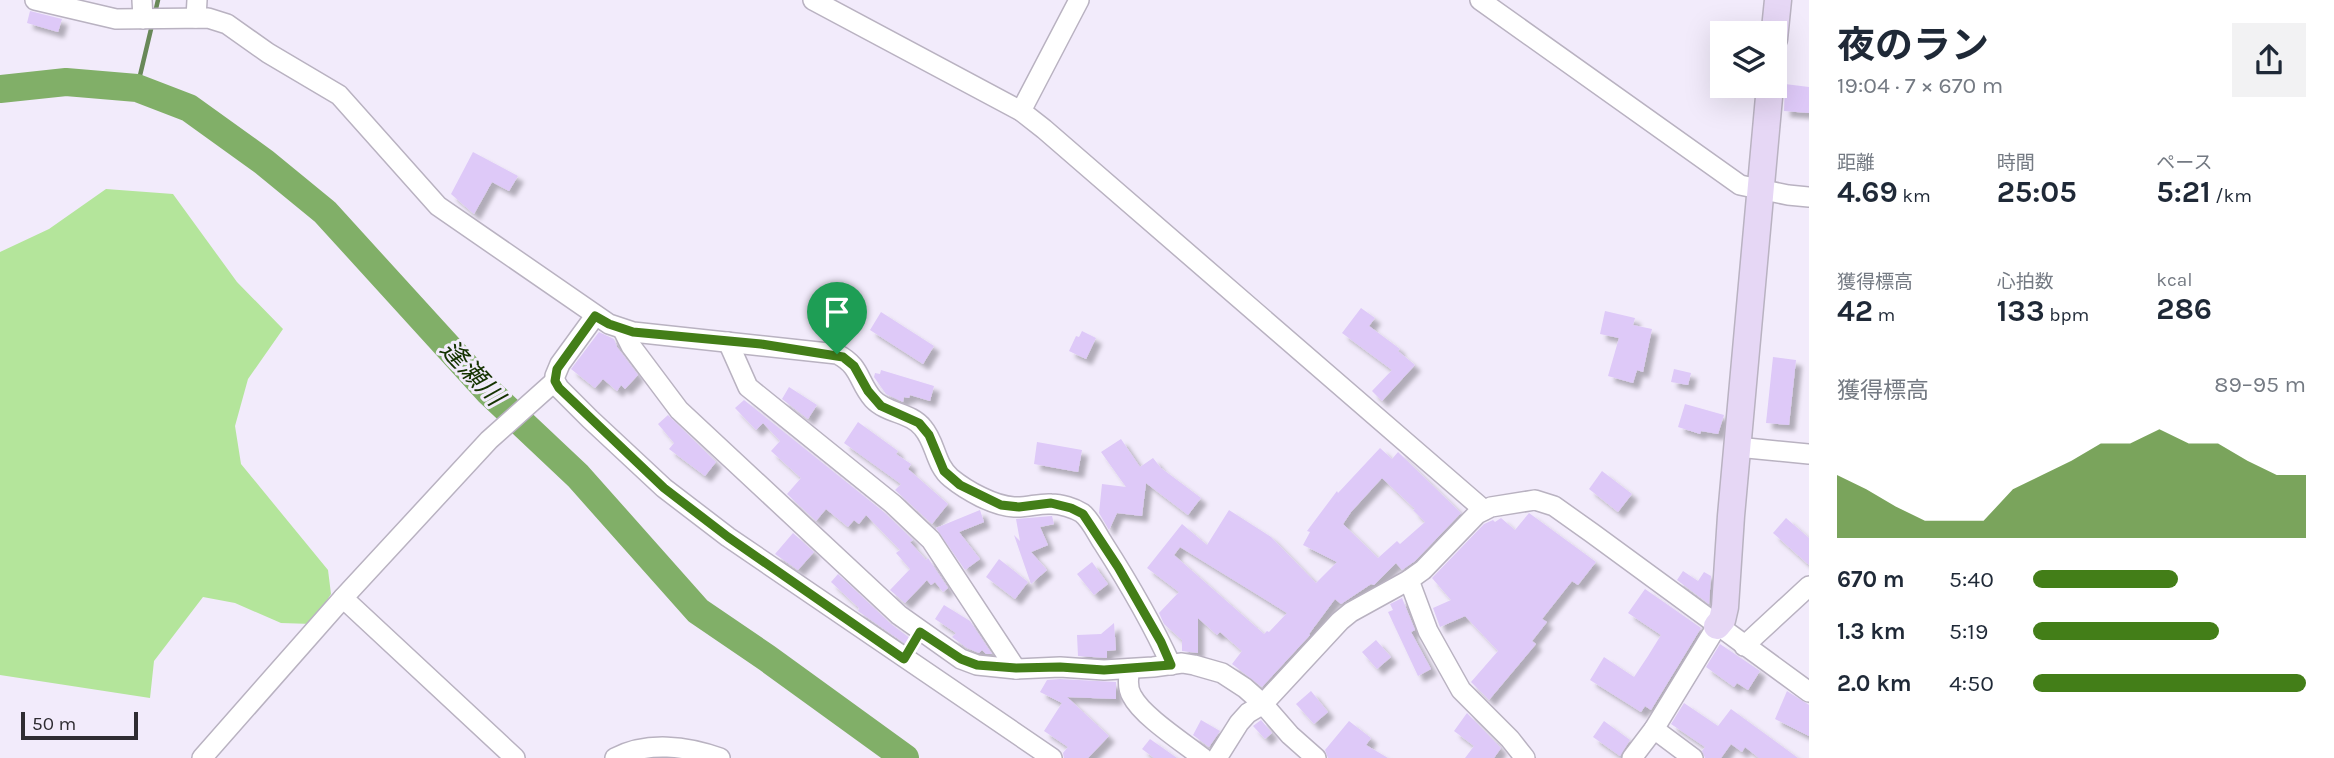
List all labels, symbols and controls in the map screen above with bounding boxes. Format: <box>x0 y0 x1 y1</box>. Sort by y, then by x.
map controls <box>1710 21 1787 98</box>
button: layers <box>1710 21 1787 98</box>
text: 夜のラン <box>1837 23 1989 68</box>
button: share <box>2232 23 2306 97</box>
text: 19:04 · 7 × 670 m <box>1837 72 2003 99</box>
text: 距離 <box>1837 152 1875 174</box>
text: 時間 <box>1997 152 2035 174</box>
text: ペース <box>2156 152 2212 174</box>
text: 4.69 <box>1837 174 1898 210</box>
text: 25:05 <box>1997 174 2077 210</box>
text: 5:21 <box>2156 174 2211 210</box>
text: km <box>1898 185 1931 207</box>
text: /km <box>2211 185 2252 207</box>
text: kcal <box>2156 269 2193 291</box>
text: 獲得標高 <box>1837 271 1913 293</box>
text: 心拍数 <box>1997 271 2054 293</box>
pin <box>807 282 867 354</box>
text: 286 <box>2156 291 2212 327</box>
icon: arrive <box>818 293 856 331</box>
text: 42 <box>1837 293 1873 329</box>
text: 133 <box>1997 293 2045 329</box>
text: m <box>1873 304 1895 326</box>
text: bpm <box>2045 304 2089 326</box>
water label: 逢瀬川 <box>434 334 512 414</box>
text: 89–95 m <box>2214 371 2306 398</box>
text: 獲得標高 <box>1837 377 1929 404</box>
text: 670 m <box>1837 566 1905 593</box>
text: 5:40 <box>1949 566 1994 593</box>
text: 1.3 km <box>1837 618 1906 645</box>
text: 5:19 <box>1949 618 1988 645</box>
text: 2.0 km <box>1837 670 1912 697</box>
text: 4:50 <box>1949 670 1994 697</box>
scale bar <box>21 709 138 741</box>
text: 50 m <box>32 713 76 735</box>

